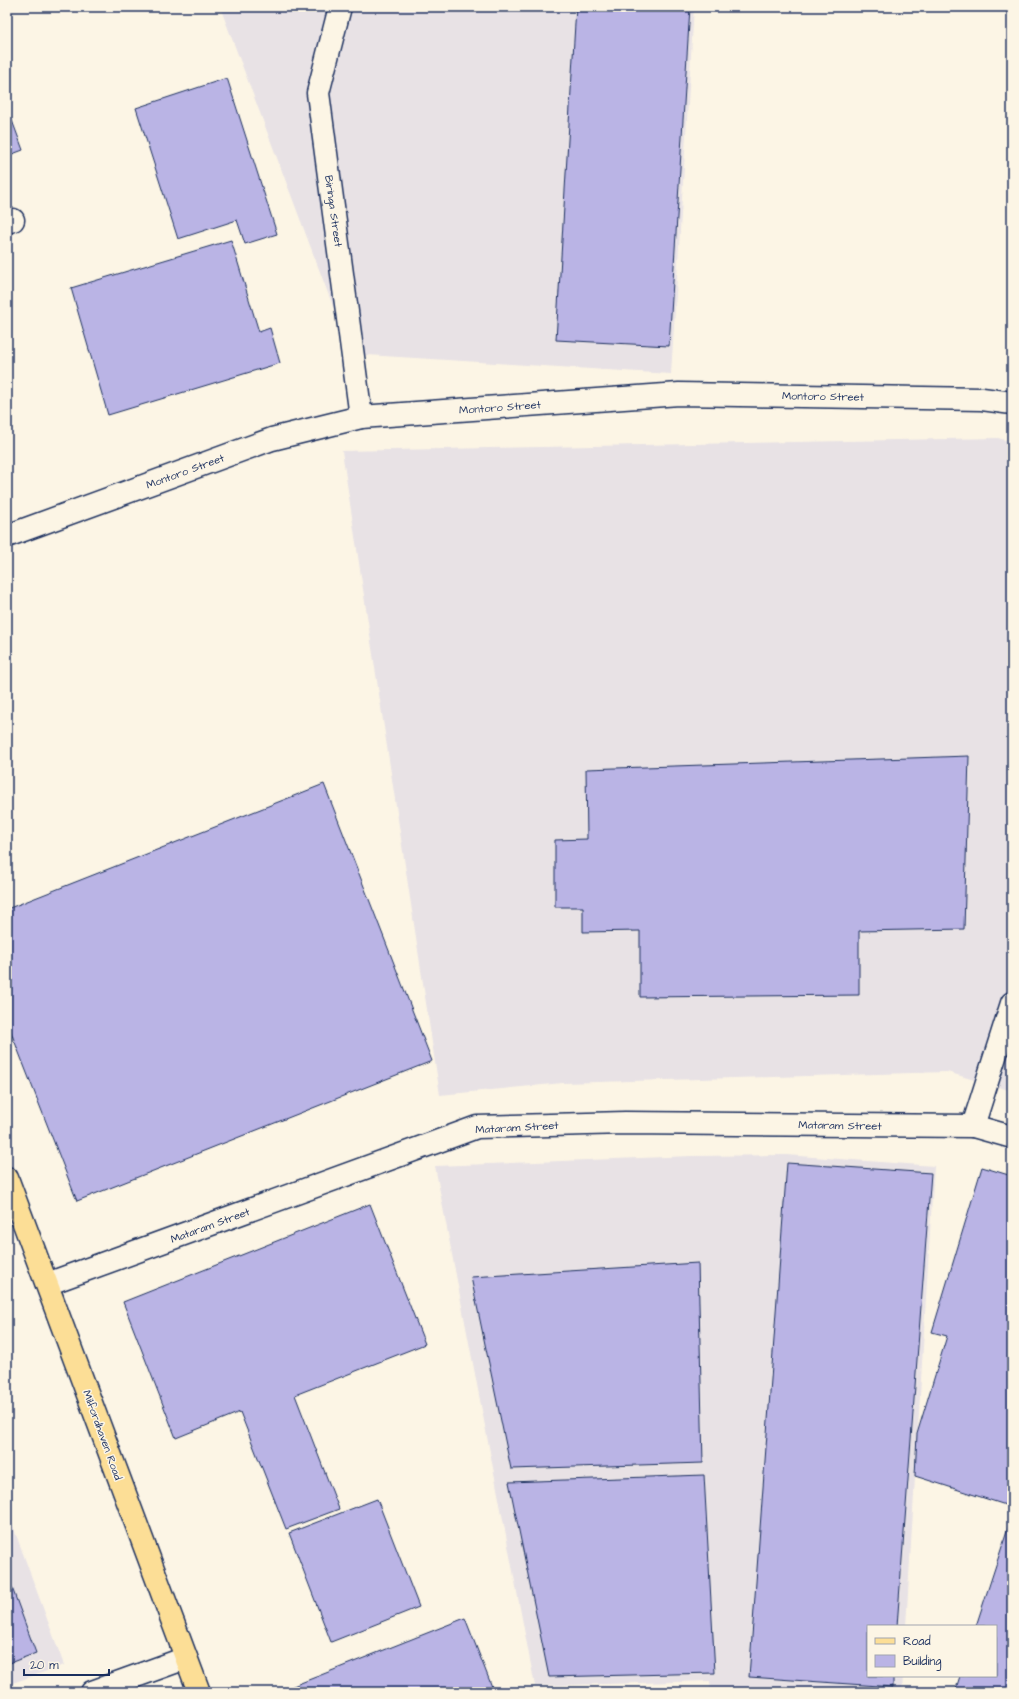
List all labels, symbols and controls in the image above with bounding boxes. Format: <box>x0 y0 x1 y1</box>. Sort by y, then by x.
street label: Biringa Street <box>320 174 346 249</box>
street label: Montoro Street <box>782 388 865 405</box>
street label: Montoro Street <box>459 397 542 418</box>
street label: Montoro Street <box>144 450 227 493</box>
street label: Mataram Street <box>798 1117 882 1134</box>
street label: Mataram Street <box>475 1118 560 1137</box>
street label: Mataram Street <box>168 1204 252 1247</box>
street label: Milfordhaven Road <box>79 1388 126 1483</box>
legend <box>867 1625 997 1677</box>
text: Road <box>903 1633 931 1650</box>
scale bar <box>24 1651 109 1677</box>
text: Building <box>903 1653 941 1671</box>
text: 20 m <box>30 1657 59 1674</box>

